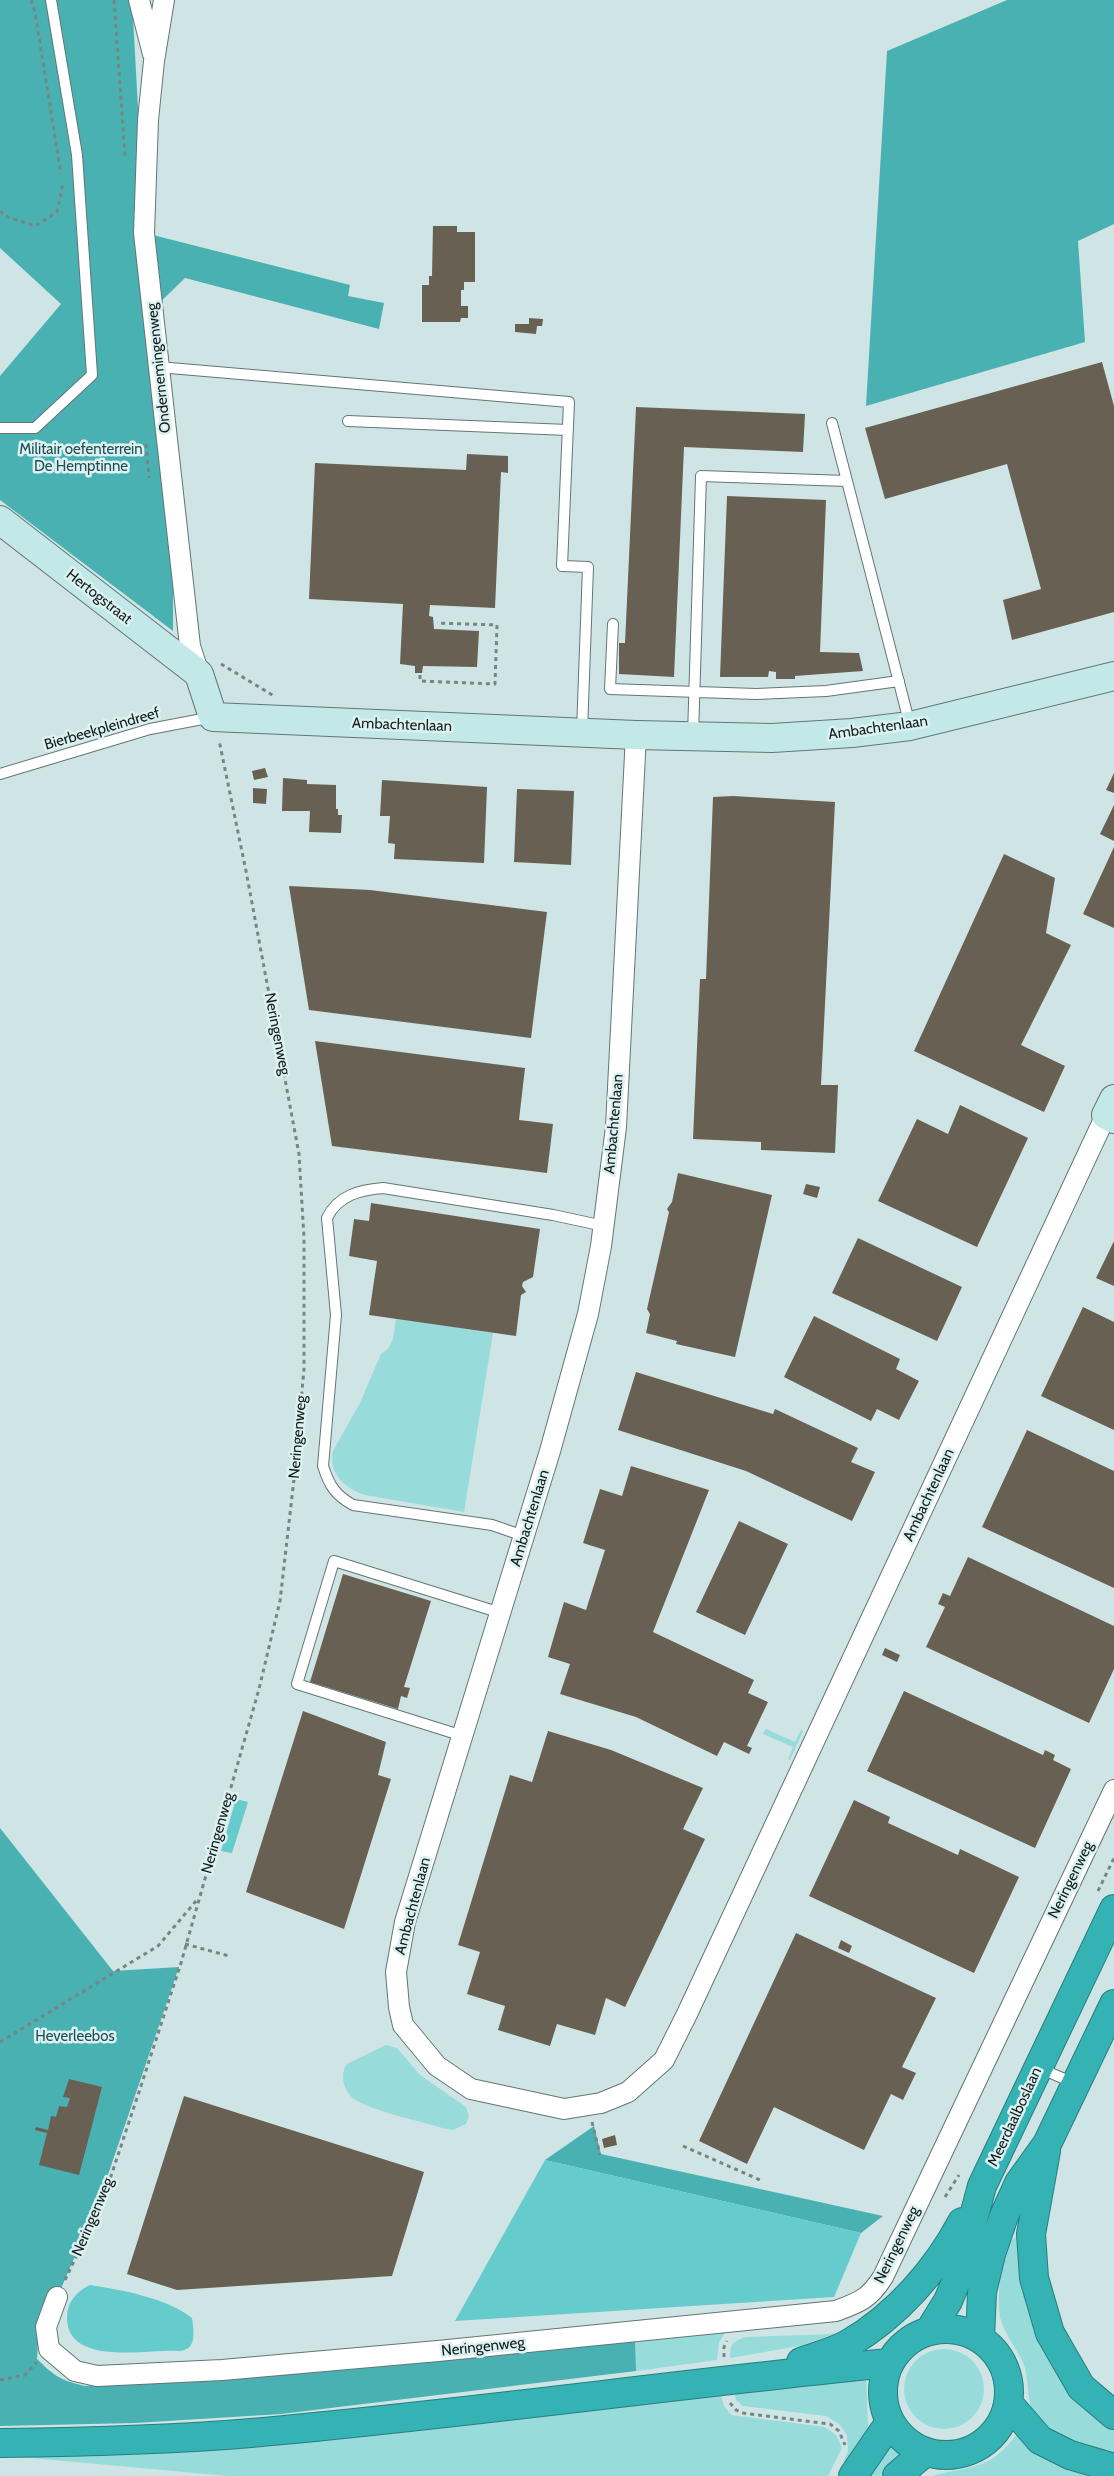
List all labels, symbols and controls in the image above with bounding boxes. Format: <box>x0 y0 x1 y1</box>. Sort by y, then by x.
street label: Ondernemingenweg <box>143 302 175 434</box>
park label: Militair oefenterrein De Hemptinne <box>19 441 143 476</box>
street label: Hertogstraat <box>62 566 136 628</box>
street label: Bierbeekpleindreef <box>42 704 162 754</box>
street label: Ambachtenlaan <box>827 712 929 744</box>
street label: Ambachtenlaan <box>352 714 452 736</box>
street label: Neringenweg <box>260 991 294 1077</box>
street label: Ambachtenlaan <box>601 1073 627 1175</box>
street label: Neringenweg <box>285 1395 311 1479</box>
street label: Ambachtenlaan <box>900 1446 958 1544</box>
street label: Ambachtenlaan <box>507 1467 553 1569</box>
street label: Neringenweg <box>198 1790 238 1876</box>
street label: Neringenweg <box>1045 1838 1097 1922</box>
street label: Ambachtenlaan <box>391 1855 435 1957</box>
park label: Heverleebos <box>35 2028 115 2046</box>
street label: Meerdaalboslaan <box>984 2065 1046 2169</box>
street label: Neringenweg <box>68 2175 118 2259</box>
street label: Neringenweg <box>871 2203 923 2287</box>
street label: Neringenweg <box>440 2334 526 2360</box>

